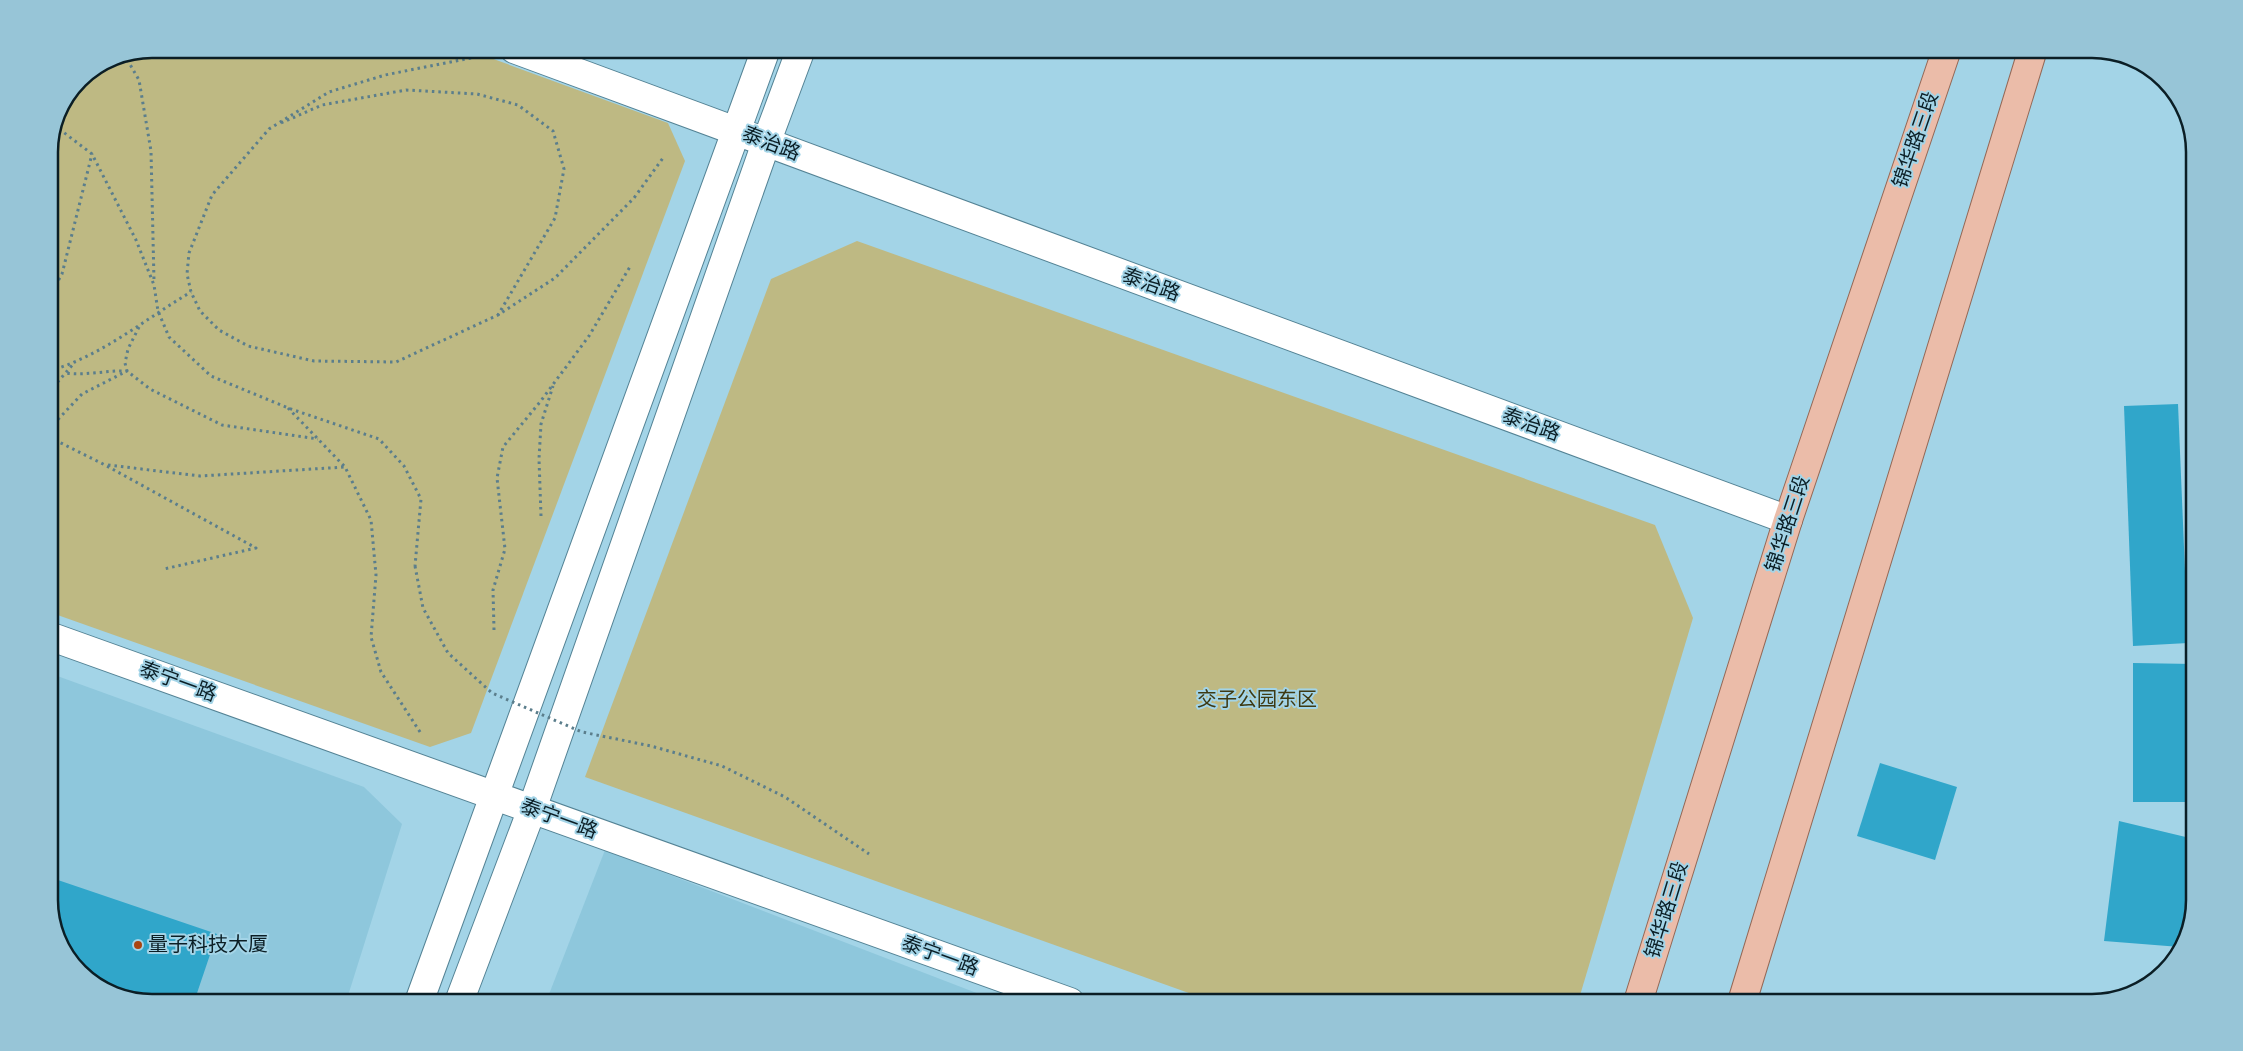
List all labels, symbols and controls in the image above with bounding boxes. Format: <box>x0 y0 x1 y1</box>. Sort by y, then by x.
street label: 锦华路三段 <box>1889 89 1942 191</box>
street label: 泰治路 <box>739 123 803 164</box>
street label: 泰治路 <box>1119 264 1183 305</box>
street label: 泰治路 <box>1499 404 1563 445</box>
street label: 锦华路三段 <box>1762 473 1813 575</box>
street label: 泰宁一路 <box>137 658 219 705</box>
park label: 交子公园东区 <box>1197 689 1317 710</box>
street label: 泰宁一路 <box>518 795 600 842</box>
street label: 锦华路三段 <box>1642 859 1691 961</box>
street label: 泰宁一路 <box>899 932 981 979</box>
place label: 量子科技大厦 <box>148 934 268 955</box>
marker: 量子科技大厦 <box>132 939 144 951</box>

